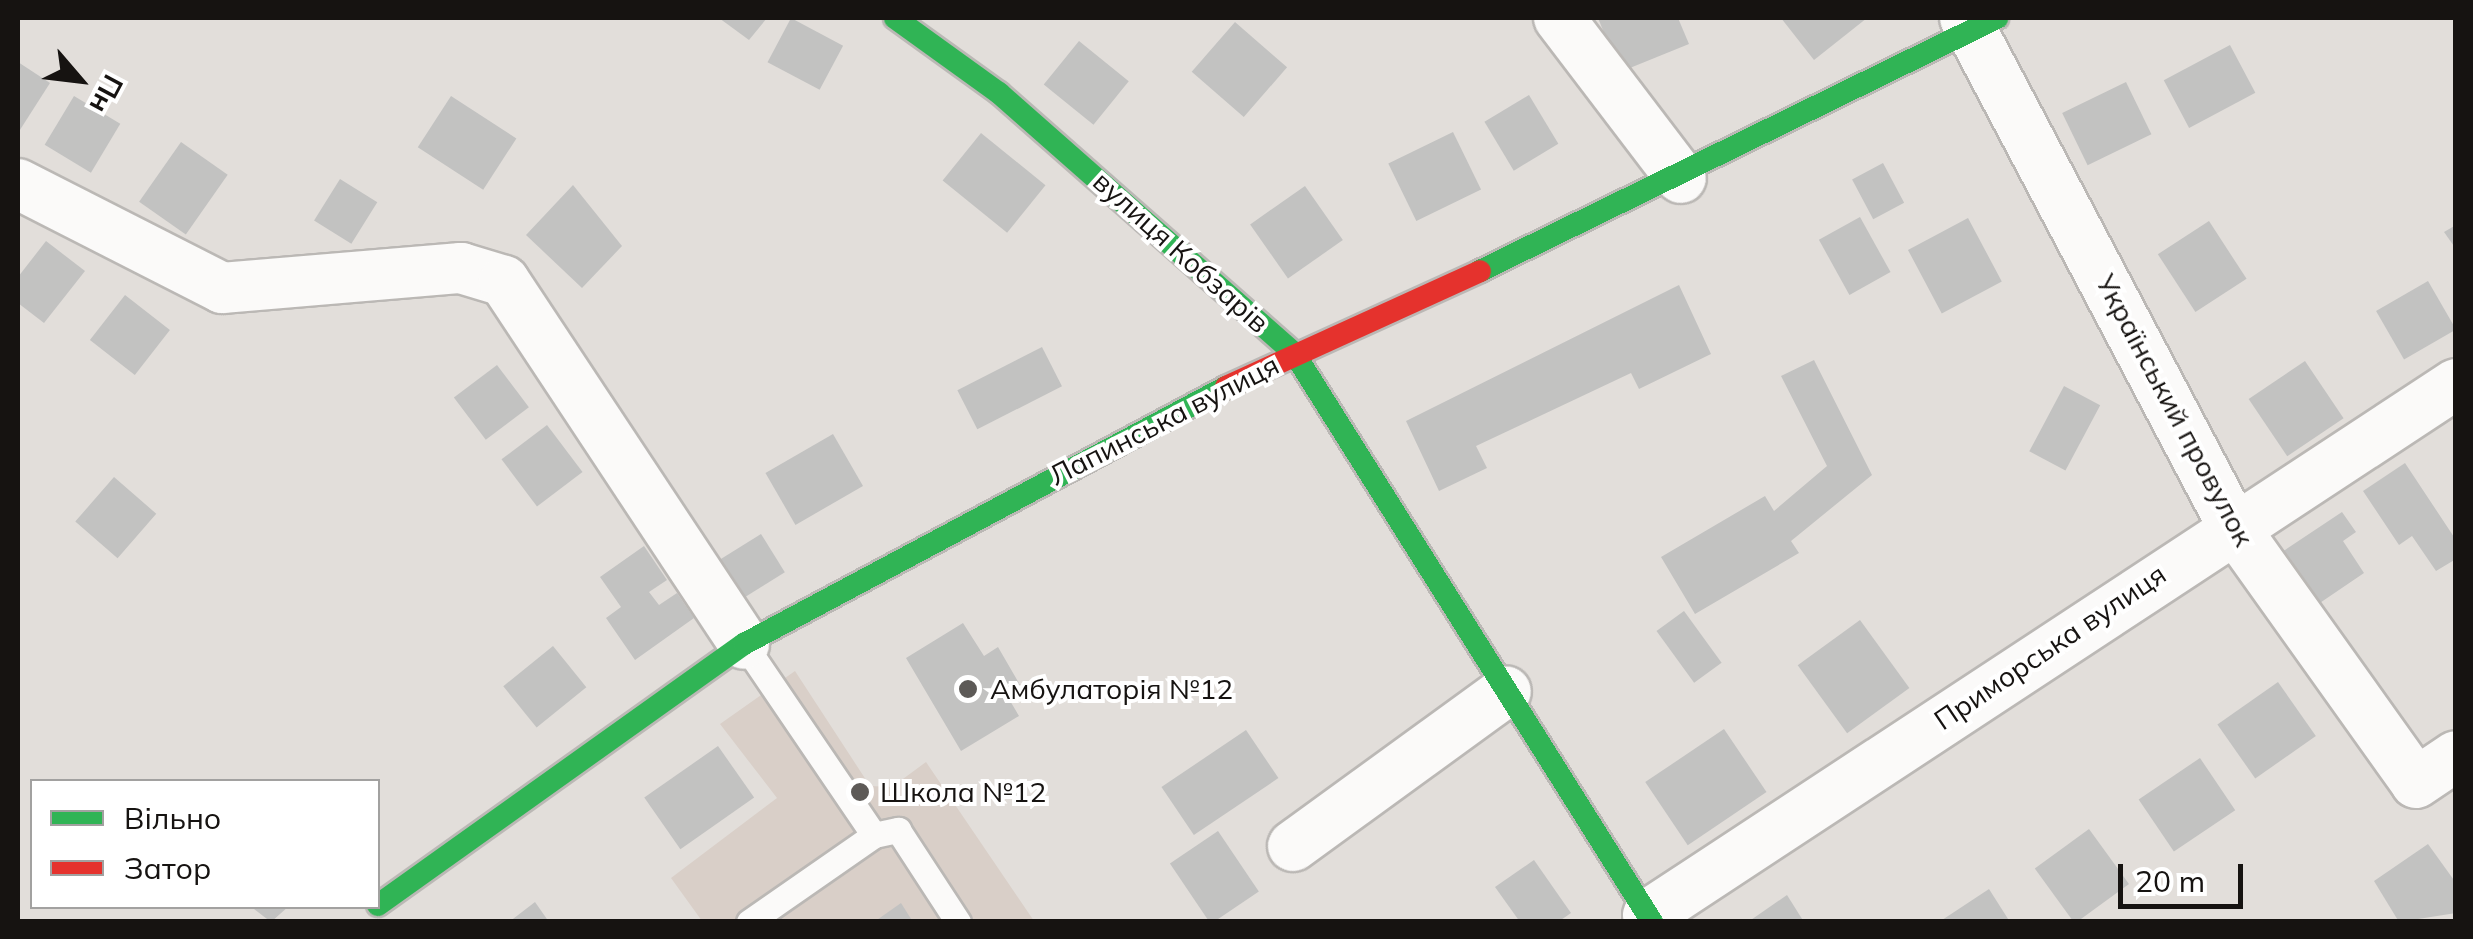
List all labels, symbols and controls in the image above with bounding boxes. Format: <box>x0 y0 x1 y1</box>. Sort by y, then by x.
north arrow <box>30 30 130 130</box>
text: Пн <box>82 69 132 120</box>
street label: вулиця Кобзарів <box>1086 164 1276 340</box>
street label: Український провулок <box>2089 268 2261 552</box>
street label: Лапинська вулиця <box>1044 348 1284 492</box>
street label: Приморська вулиця <box>1928 557 2172 737</box>
place label: Амбулаторія №12 <box>990 672 1233 706</box>
marker: Амбулаторія №12 <box>955 676 981 702</box>
place label: Школа №12 <box>880 775 1046 809</box>
legend <box>30 779 380 909</box>
marker: Школа №12 <box>849 781 871 803</box>
text: Вільно <box>124 799 221 837</box>
scale bar <box>2123 844 2248 906</box>
text: Затор <box>124 849 211 887</box>
text: 20 m <box>2135 862 2205 900</box>

